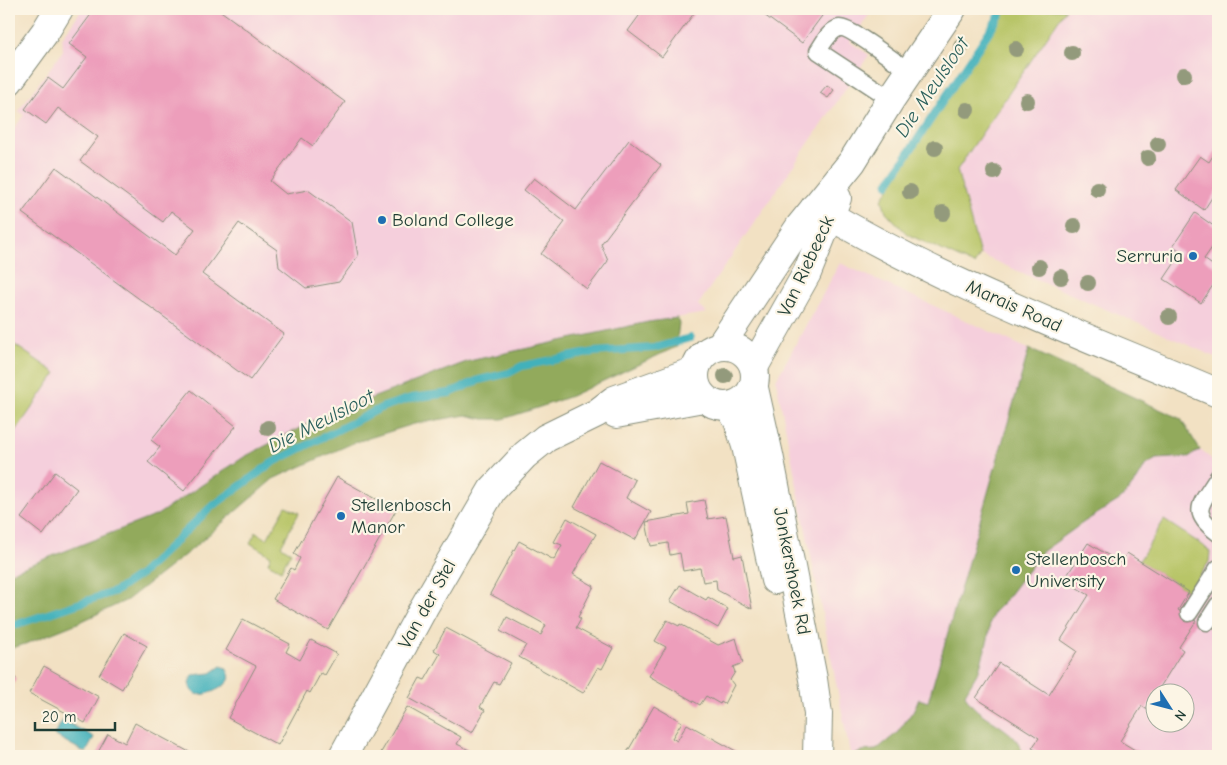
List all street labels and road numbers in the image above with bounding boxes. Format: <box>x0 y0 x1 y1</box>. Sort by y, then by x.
street label: Van Riebeeck <box>773 211 839 320</box>
street label: Marais Road <box>963 275 1065 337</box>
street label: Jonkershoek Rd <box>769 505 815 637</box>
street label: Van der Stel <box>394 556 460 652</box>

